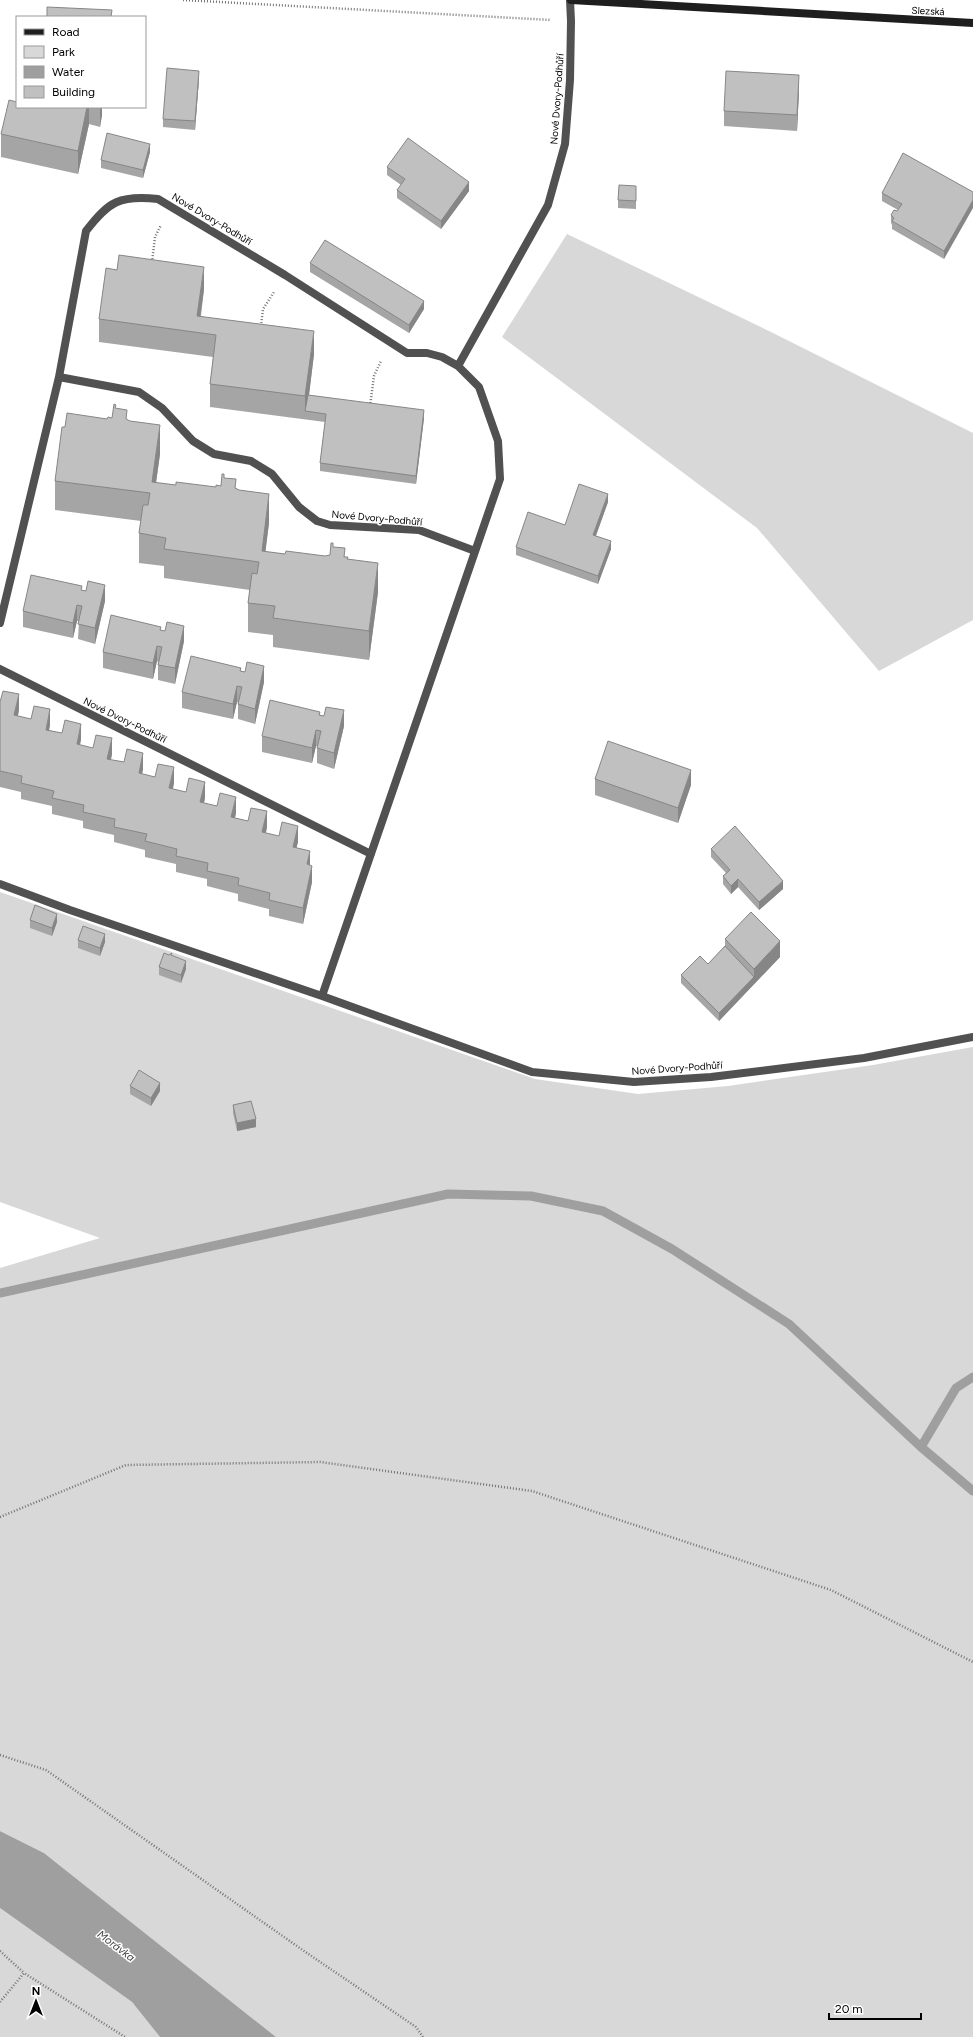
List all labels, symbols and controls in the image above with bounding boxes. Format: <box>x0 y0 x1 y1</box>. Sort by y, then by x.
street label: Slezská <box>911 4 945 18</box>
legend <box>16 16 146 108</box>
text: Road <box>52 25 80 39</box>
text: Park <box>52 45 75 59</box>
street label: Nové Dvory-Podhůří <box>547 52 567 145</box>
text: Water <box>52 65 84 79</box>
text: Building <box>52 85 95 99</box>
street label: Nové Dvory-Podhůří <box>170 190 255 248</box>
street label: Nové Dvory-Podhůří <box>331 508 424 529</box>
street label: Nové Dvory-Podhůří <box>81 694 169 746</box>
street label: Nové Dvory-Podhůří <box>631 1058 724 1078</box>
water label: Morávka <box>95 1928 138 1965</box>
north arrow <box>16 1981 56 2021</box>
text: N <box>32 1985 40 1998</box>
scale bar <box>829 1995 921 2021</box>
text: 20 m <box>835 2002 863 2016</box>

